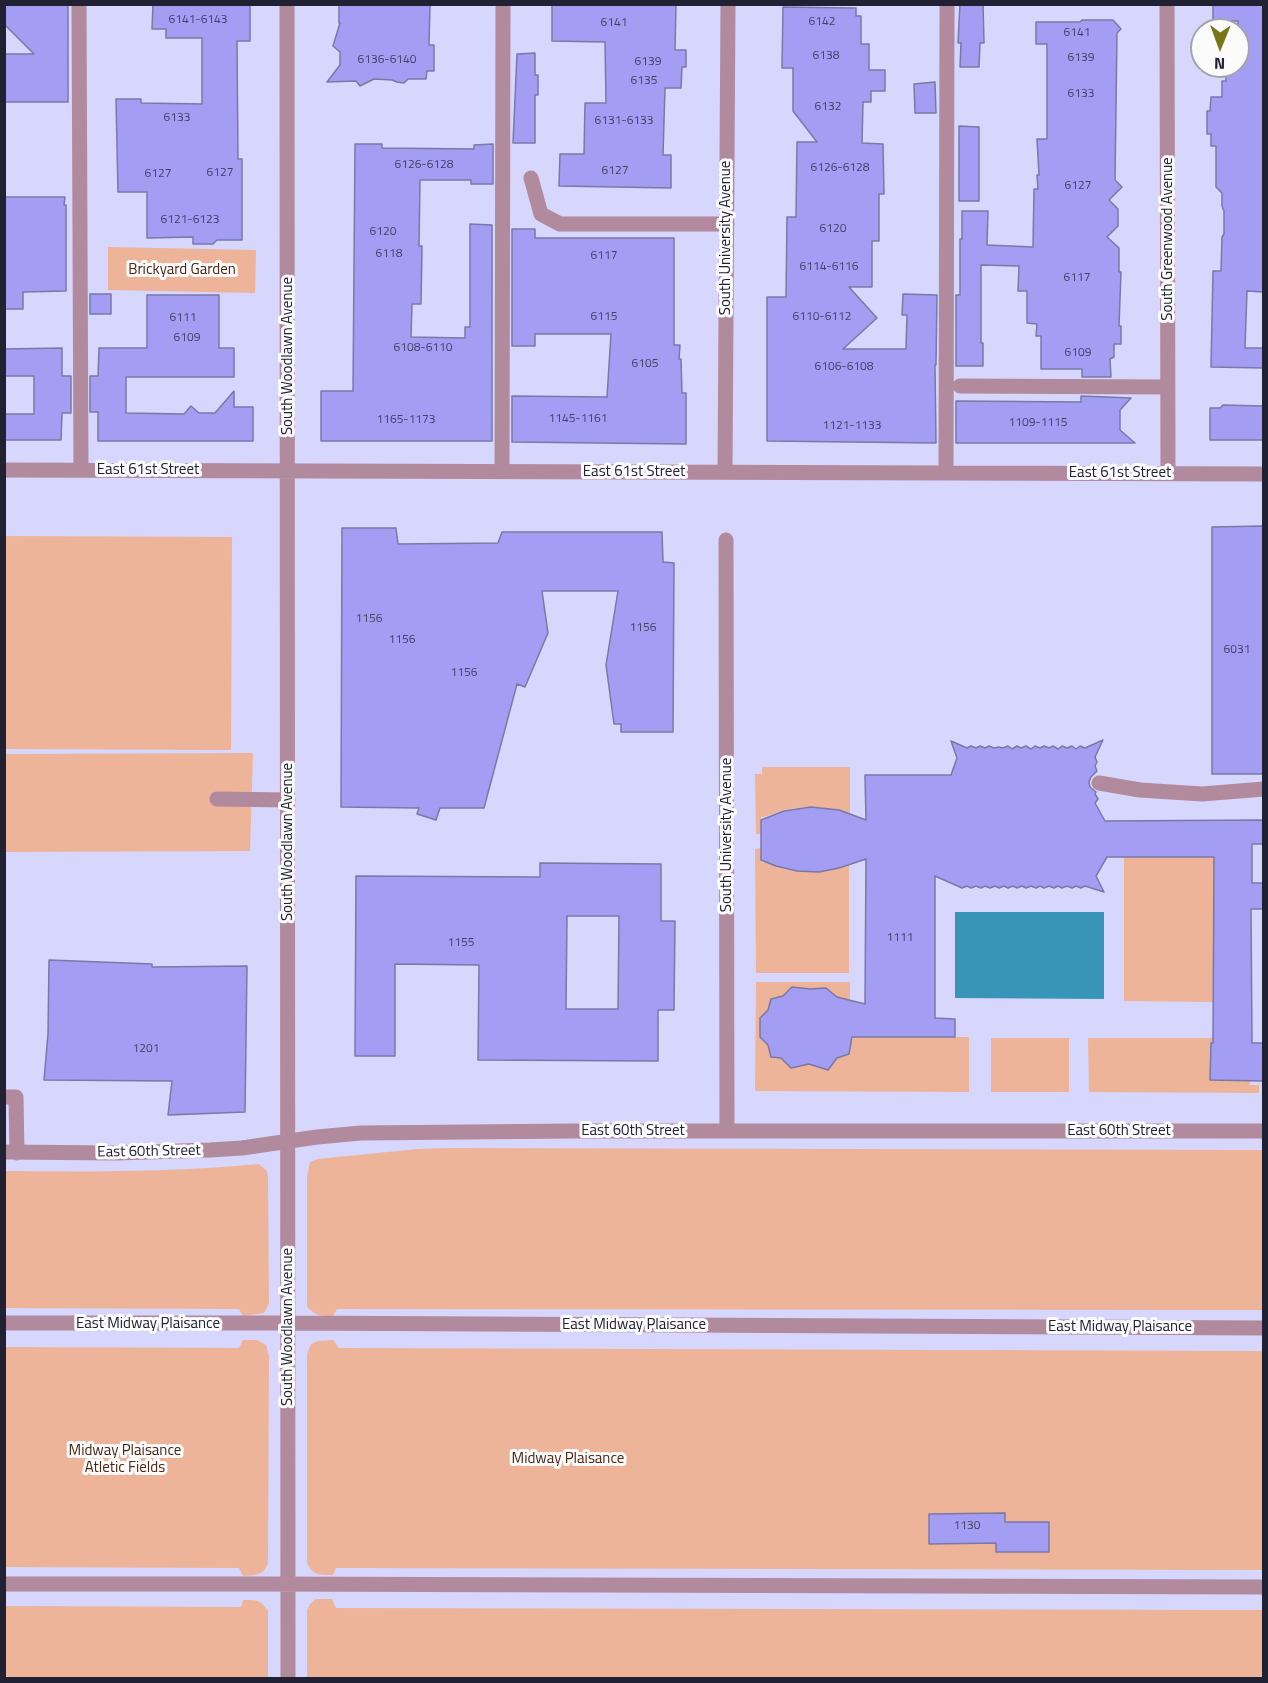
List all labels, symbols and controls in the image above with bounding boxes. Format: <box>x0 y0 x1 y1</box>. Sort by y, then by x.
house number: 6141-6143 <box>168 13 228 27</box>
house number: 6142 <box>809 15 835 29</box>
house number: 6141 <box>601 16 627 30</box>
north arrow <box>1190 18 1250 78</box>
house number: 6141 <box>1064 26 1090 40</box>
house number: 6138 <box>813 49 839 63</box>
house number: 6139 <box>1068 51 1094 65</box>
text: N <box>1214 52 1225 76</box>
house number: 6136-6140 <box>357 53 417 67</box>
house number: 6139 <box>635 55 661 69</box>
house number: 6135 <box>631 74 657 88</box>
house number: 6133 <box>1068 87 1094 101</box>
house number: 6132 <box>815 100 841 114</box>
house number: 6133 <box>164 111 190 125</box>
house number: 6131-6133 <box>594 114 654 128</box>
street label: South Greenwood Avenue <box>1159 157 1177 321</box>
house number: 6126-6128 <box>394 158 454 172</box>
street label: South University Avenue <box>717 161 735 315</box>
house number: 6126-6128 <box>810 161 870 175</box>
house number: 6127 <box>602 164 628 178</box>
house number: 6127 <box>207 166 233 180</box>
house number: 6127 <box>145 167 171 181</box>
house number: 6127 <box>1065 179 1091 193</box>
house number: 6121-6123 <box>160 213 220 227</box>
house number: 6120 <box>820 222 846 236</box>
house number: 6120 <box>370 225 396 239</box>
house number: 6118 <box>376 247 402 261</box>
house number: 6117 <box>591 249 617 263</box>
house number: 6114-6116 <box>799 260 859 274</box>
park label: Brickyard Garden <box>128 261 236 279</box>
house number: 6117 <box>1064 271 1090 285</box>
street label: South Woodlawn Avenue <box>279 277 297 435</box>
house number: 6115 <box>591 310 617 324</box>
house number: 6110-6112 <box>792 310 852 324</box>
house number: 6111 <box>170 311 196 325</box>
house number: 6109 <box>174 331 200 345</box>
house number: 6108-6110 <box>393 341 453 355</box>
house number: 6109 <box>1065 346 1091 360</box>
house number: 6105 <box>632 357 658 371</box>
house number: 6106-6108 <box>814 360 874 374</box>
house number: 1145-1161 <box>548 412 608 426</box>
house number: 1165-1173 <box>376 413 436 427</box>
house number: 1109-1115 <box>1008 416 1068 430</box>
house number: 1121-1133 <box>822 419 882 433</box>
street label: East 61st Street <box>97 461 199 479</box>
street label: East 61st Street <box>583 463 685 481</box>
street label: East 61st Street <box>1069 464 1171 482</box>
house number: 1156 <box>356 612 382 626</box>
house number: 1156 <box>630 621 656 635</box>
house number: 1156 <box>389 633 415 647</box>
house number: 6031 <box>1224 643 1250 657</box>
house number: 1156 <box>451 666 477 680</box>
street label: South University Avenue <box>718 758 736 912</box>
street label: South Woodlawn Avenue <box>279 763 297 921</box>
house number: 1111 <box>887 931 913 945</box>
house number: 1155 <box>448 936 474 950</box>
house number: 1201 <box>133 1042 159 1056</box>
street label: East 60th Street <box>581 1122 685 1140</box>
street label: East 60th Street <box>1067 1122 1171 1140</box>
street label: East 60th Street <box>97 1142 201 1162</box>
street label: South Woodlawn Avenue <box>279 1248 297 1406</box>
street label: East Midway Plaisance <box>76 1315 220 1333</box>
street label: East Midway Plaisance <box>562 1316 706 1334</box>
street label: East Midway Plaisance <box>1048 1318 1192 1336</box>
park label: Midway Plaisance Atletic Fields <box>69 1442 181 1477</box>
park label: Midway Plaisance <box>512 1450 624 1468</box>
house number: 1130 <box>954 1519 980 1533</box>

